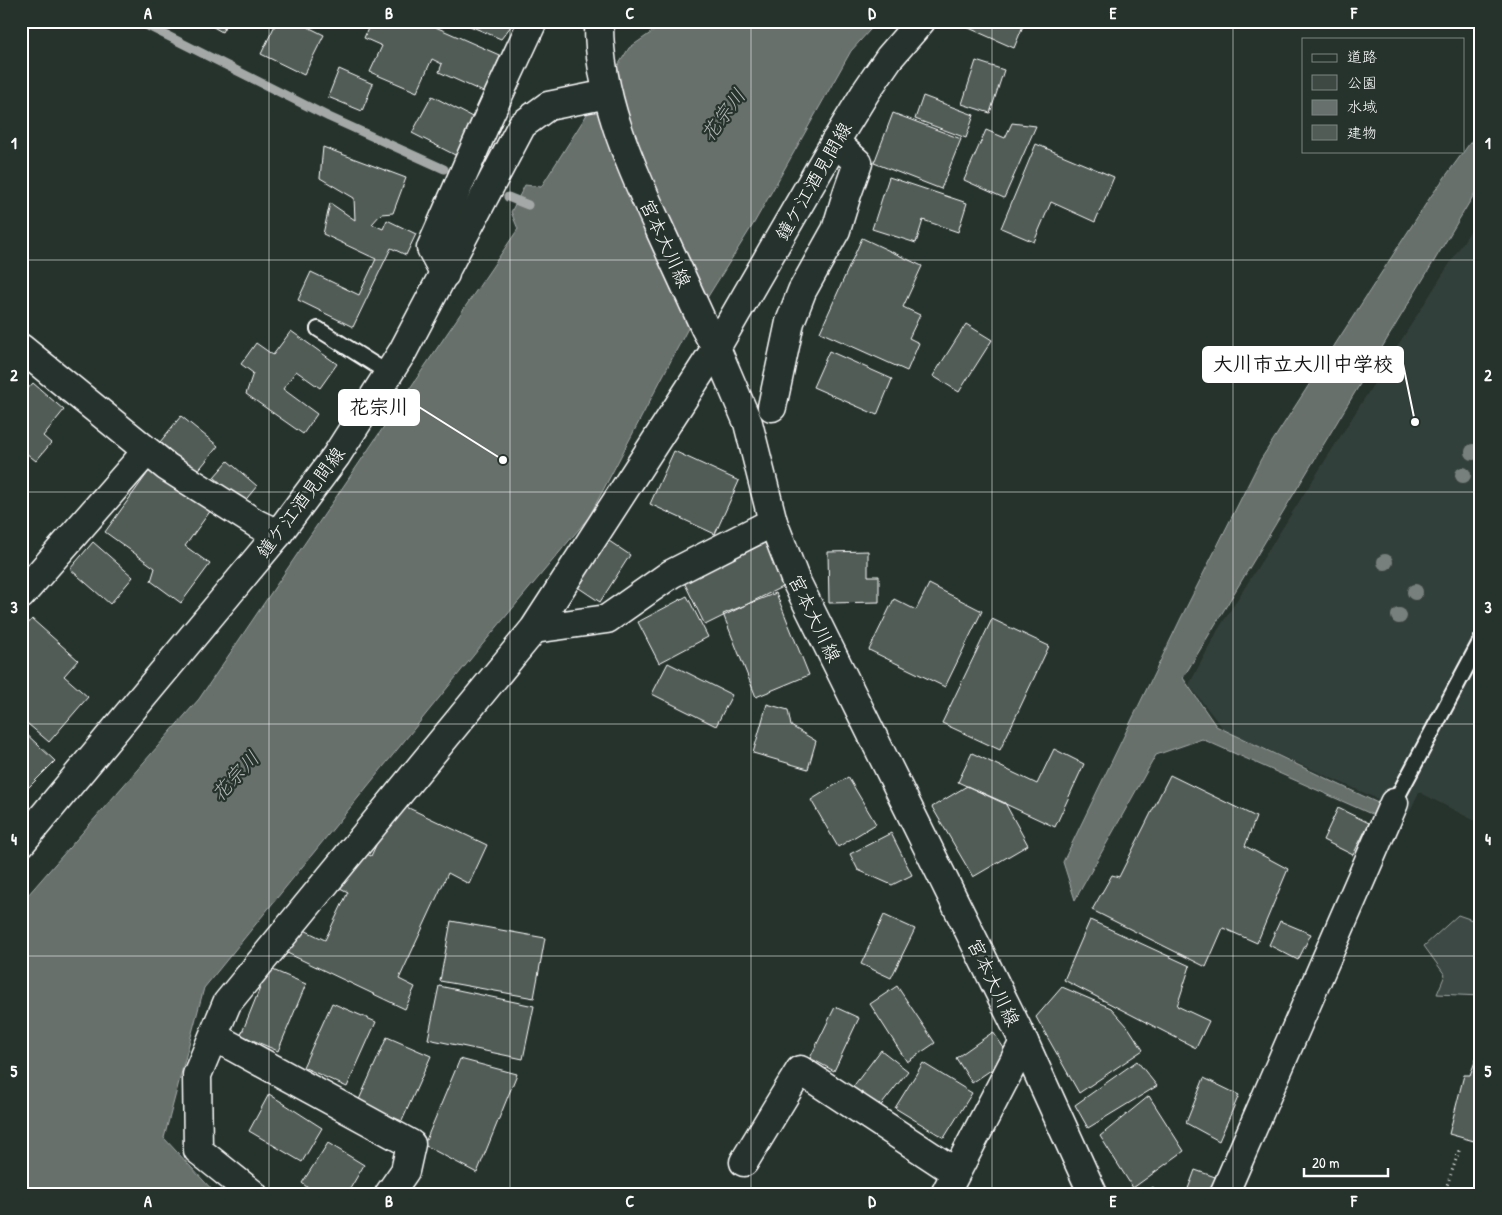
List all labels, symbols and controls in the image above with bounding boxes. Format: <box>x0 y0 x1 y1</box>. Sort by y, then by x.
text: A <box>144 2 152 24</box>
text: B <box>385 2 393 24</box>
text: C <box>626 2 635 24</box>
text: D <box>868 2 876 24</box>
text: E <box>1109 2 1117 24</box>
text: F <box>1350 2 1358 24</box>
legend <box>1302 38 1464 152</box>
text: 道路 <box>1347 46 1377 67</box>
text: 公園 <box>1347 72 1377 93</box>
water label: 花宗川 <box>694 83 751 147</box>
text: 水域 <box>1347 96 1377 117</box>
street label: 鐘ケ江酒見間線 <box>768 117 858 245</box>
text: 建物 <box>1347 122 1377 143</box>
text: 1 <box>11 132 17 154</box>
text: 1 <box>1485 132 1491 154</box>
street label: 宮本大川線 <box>634 194 698 292</box>
callout: 大川市立大川中学校 <box>1203 347 1403 382</box>
text: 大川市立大川中学校 <box>1213 350 1393 377</box>
text: 2 <box>10 364 18 386</box>
text: 2 <box>1484 364 1492 386</box>
callout: 花宗川 <box>339 390 419 425</box>
text: 花宗川 <box>349 393 409 420</box>
street label: 鐘ケ江酒見間線 <box>250 441 350 563</box>
street label: 宮本大川線 <box>782 570 848 666</box>
text: 3 <box>10 596 18 618</box>
text: 3 <box>1484 596 1492 618</box>
water label: 花宗川 <box>204 745 265 807</box>
text: 4 <box>11 828 17 850</box>
text: 4 <box>1485 828 1491 850</box>
street label: 宮本大川線 <box>961 934 1027 1030</box>
text: 5 <box>11 1060 18 1082</box>
text: 5 <box>1485 1060 1492 1082</box>
scale bar <box>1304 1145 1388 1177</box>
text: 20 m <box>1312 1152 1339 1173</box>
text: A <box>144 1190 152 1212</box>
text: B <box>385 1190 393 1212</box>
text: C <box>626 1190 635 1212</box>
text: D <box>868 1190 876 1212</box>
text: E <box>1109 1190 1117 1212</box>
text: F <box>1350 1190 1358 1212</box>

